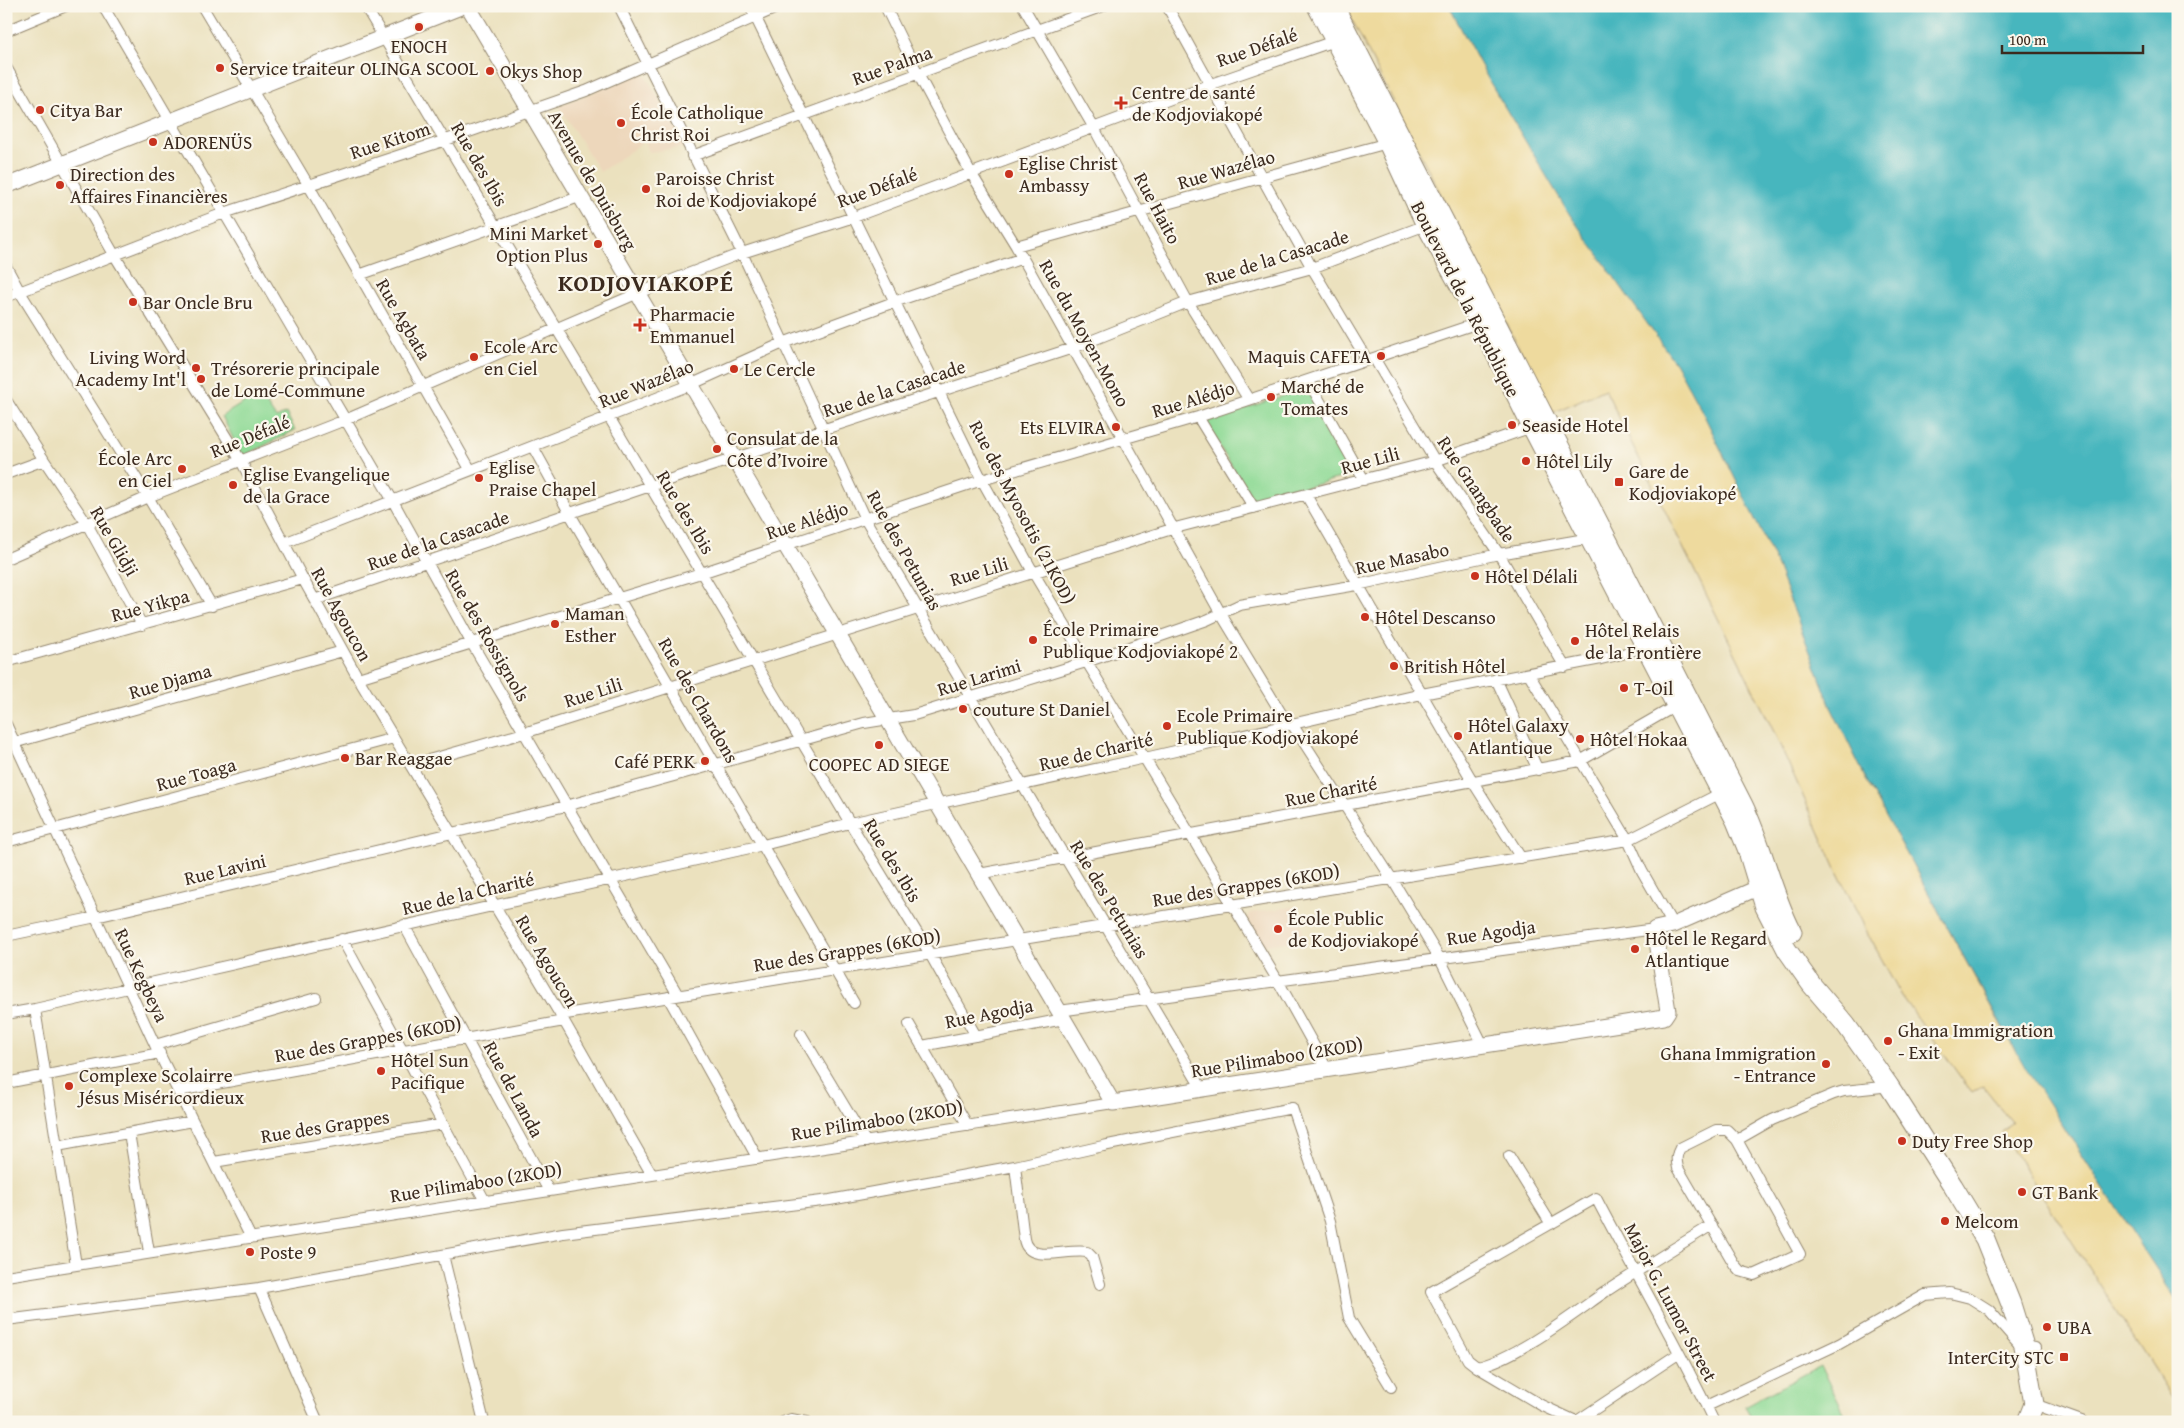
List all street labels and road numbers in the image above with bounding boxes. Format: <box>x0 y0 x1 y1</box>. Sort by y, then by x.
street label: Rue Défalé <box>1213 20 1301 74</box>
street label: Rue Palma <box>848 38 936 92</box>
street label: Avenue de Duisburg <box>541 105 645 256</box>
street label: Rue Kitom <box>346 114 434 166</box>
street label: Rue des Ibis <box>444 116 516 212</box>
street label: Rue Wazélao <box>1174 142 1278 196</box>
street label: Rue Défalé <box>833 159 921 215</box>
street label: Rue Haito <box>1127 167 1189 249</box>
street label: Boulevard de la République <box>1404 196 1528 402</box>
street label: Rue de la Casacade <box>1202 222 1352 292</box>
street label: Rue du Moyen-Mono <box>1033 254 1137 412</box>
street label: Rue Agbata <box>369 273 439 365</box>
street label: Rue Wazélao <box>594 351 698 415</box>
street label: Rue de la Casacade <box>819 352 969 424</box>
street label: Rue Alédjo <box>1148 373 1238 425</box>
street label: Rue Défalé <box>206 407 294 465</box>
street label: Rue des Myosotis (21KOD) <box>963 415 1083 609</box>
street label: Rue Gnangbade <box>1431 430 1523 548</box>
street label: Rue Lili <box>1338 439 1402 481</box>
street label: Rue des Ibis <box>650 465 722 559</box>
street label: Rue des Petunias <box>860 485 950 615</box>
street label: Rue Alédjo <box>762 494 852 546</box>
street label: Rue Glidji <box>84 501 146 581</box>
street label: Rue de la Casacade <box>363 503 513 577</box>
street label: Rue Masabo <box>1353 534 1451 582</box>
street label: Rue Lili <box>946 549 1012 593</box>
street label: Rue Agoucon <box>305 562 380 667</box>
street label: Rue des Rossignols <box>439 564 537 706</box>
street label: Rue Yikpa <box>108 581 192 629</box>
street label: Rue des Chardons <box>652 632 746 768</box>
street label: Rue Larimi <box>934 651 1024 703</box>
street label: Rue Djama <box>126 656 214 706</box>
street label: Rue Lili <box>560 669 626 715</box>
street label: Rue de Charité <box>1036 724 1156 778</box>
street label: Rue Toaga <box>153 750 239 798</box>
street label: Rue Charité <box>1283 768 1379 814</box>
street label: Rue des Ibis <box>857 813 929 907</box>
street label: Rue des Petunias <box>1064 834 1156 964</box>
street label: Rue Lavini <box>181 846 269 892</box>
street label: Rue des Grappes (6KOD) <box>1150 856 1342 914</box>
street label: Rue de la Charité <box>399 864 537 922</box>
street label: Rue Agoucon <box>509 909 587 1013</box>
street label: Rue Agodja <box>1445 912 1537 952</box>
street label: Rue des Grappes (6KOD) <box>751 921 943 979</box>
street label: Rue Kegbeya <box>108 923 176 1027</box>
street label: Rue Agodja <box>943 991 1035 1035</box>
street label: Rue des Grappes (6KOD) <box>272 1009 464 1069</box>
street label: Rue Pilimaboo (2KOD) <box>1189 1030 1365 1084</box>
street label: Rue de Landa <box>477 1036 551 1142</box>
street label: Rue Pilimaboo (2KOD) <box>789 1093 965 1147</box>
street label: Rue des Grappes <box>259 1102 391 1150</box>
street label: Rue Pilimaboo (2KOD) <box>388 1155 564 1209</box>
street label: Major G. Lumor Street <box>1617 1218 1725 1387</box>

